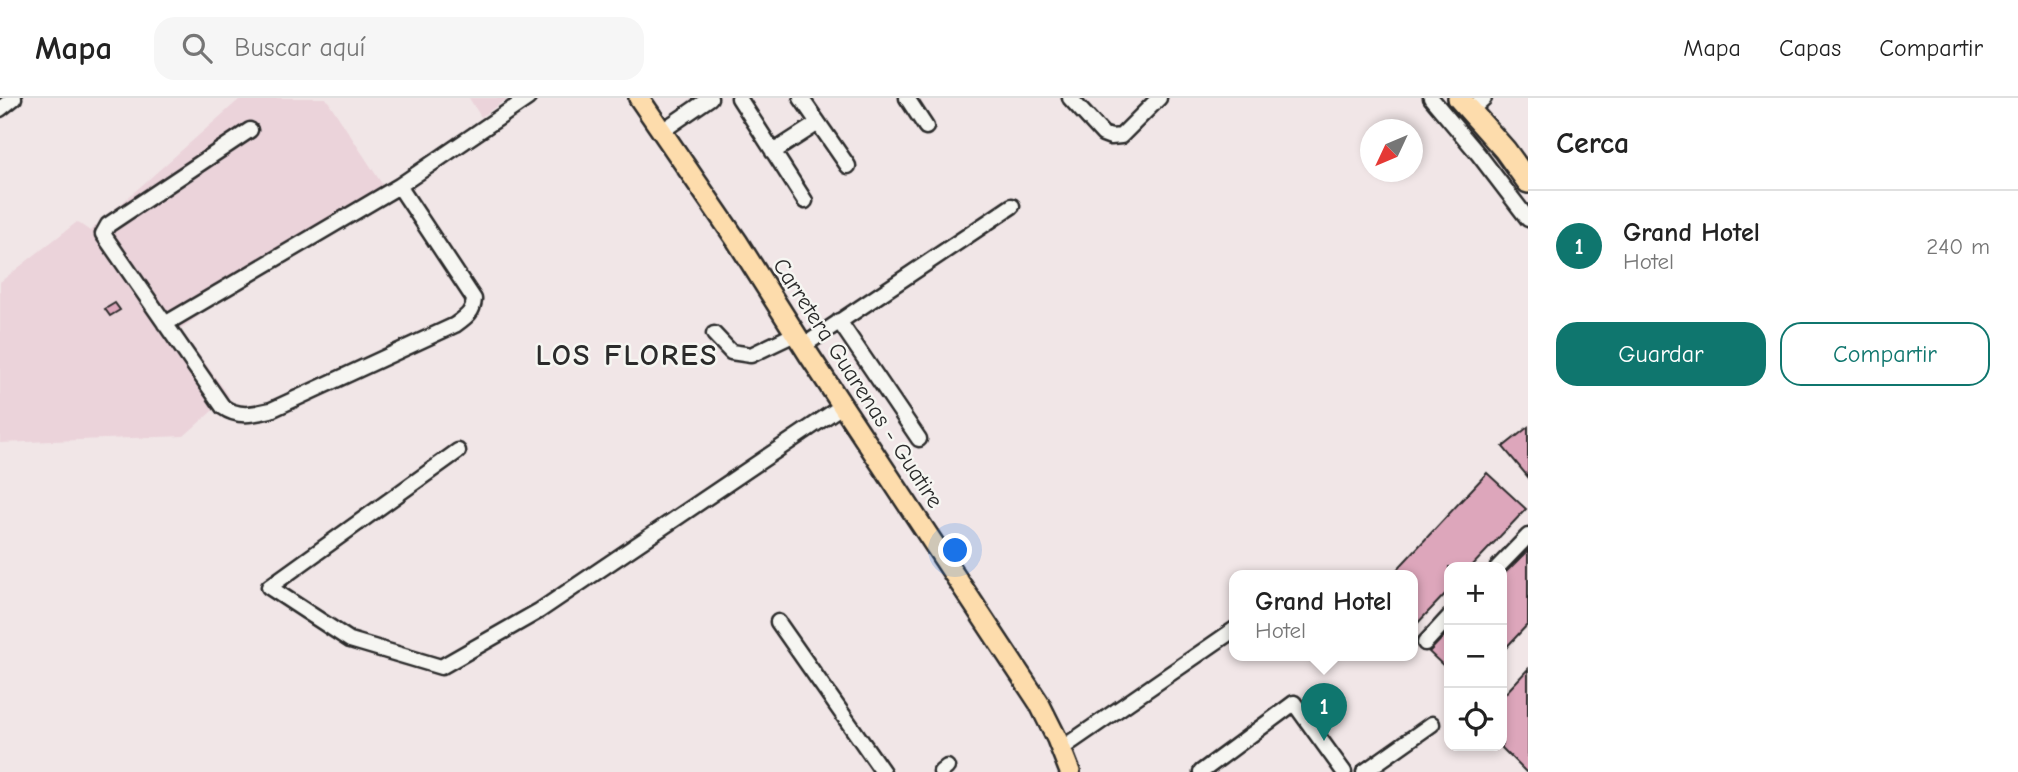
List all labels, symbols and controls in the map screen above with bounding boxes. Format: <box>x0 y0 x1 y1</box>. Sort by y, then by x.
search box <box>154 17 644 80</box>
text: Mapa <box>35 29 112 67</box>
icon: search <box>178 29 216 67</box>
text: Buscar aquí <box>234 33 365 63</box>
text: Mapa <box>1683 34 1741 62</box>
text: Capas <box>1779 34 1841 62</box>
text: Compartir <box>1879 34 1983 62</box>
north arrow <box>1360 119 1423 182</box>
text: Cerca <box>1556 126 1629 161</box>
text: Grand Hotel <box>1623 218 1760 248</box>
text: 1 <box>1574 233 1584 260</box>
text: 240 m <box>1926 233 1990 260</box>
text: Hotel <box>1623 248 1674 275</box>
street label: Carretera Guarenas - Guatire <box>767 253 949 513</box>
button: Guardar <box>1556 322 1766 386</box>
button: Compartir <box>1780 322 1990 386</box>
district label: LOS FLORES <box>536 338 718 373</box>
your location <box>938 533 972 567</box>
map controls <box>1444 562 1507 751</box>
button: + <box>1444 562 1507 625</box>
popup <box>1229 570 1418 661</box>
text: Grand Hotel <box>1255 587 1392 617</box>
text: Hotel <box>1255 617 1306 644</box>
button: − <box>1444 625 1507 688</box>
pin: 1 <box>1301 683 1347 741</box>
button: locate <box>1444 688 1507 751</box>

